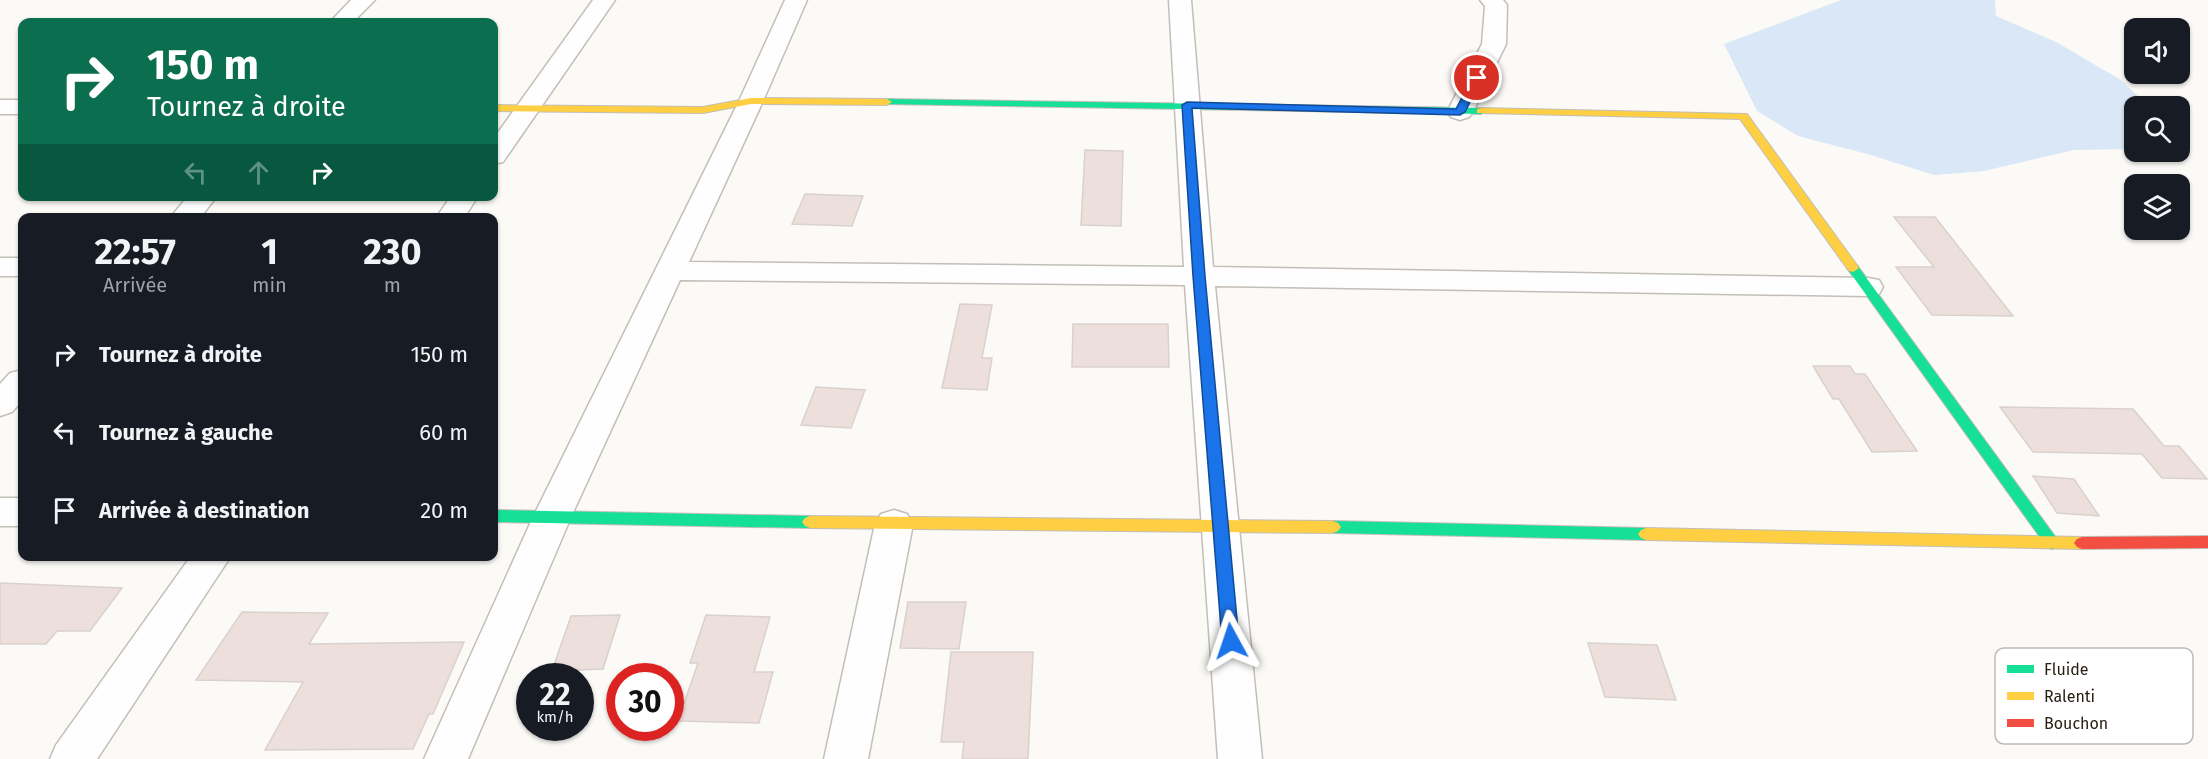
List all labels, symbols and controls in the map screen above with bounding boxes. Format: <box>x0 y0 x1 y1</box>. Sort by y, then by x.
map controls <box>2124 18 2190 240</box>
button: sound <box>2124 18 2190 84</box>
text: 150 m <box>147 40 259 90</box>
icon: right <box>48 42 126 120</box>
pin <box>1451 52 1502 103</box>
icon: arrive <box>1460 61 1493 94</box>
text: Tournez à droite <box>147 91 346 123</box>
button: search <box>2124 96 2190 162</box>
icon: left <box>179 156 212 189</box>
icon: ahead <box>242 156 275 189</box>
icon: right <box>305 156 338 189</box>
button: layers <box>2124 174 2190 240</box>
text: 22:57 <box>94 230 176 274</box>
text: 1 <box>261 230 278 274</box>
text: 230 <box>363 230 421 274</box>
text: Arrivée <box>103 273 167 297</box>
text: min <box>252 273 287 297</box>
text: m <box>384 273 401 297</box>
icon: right <box>48 338 81 371</box>
text: Tournez à droite <box>99 341 262 368</box>
text: 150 m <box>410 341 468 368</box>
icon: left <box>48 416 81 449</box>
text: Tournez à gauche <box>99 419 273 446</box>
text: 60 m <box>419 419 468 446</box>
icon: arrive <box>48 494 81 527</box>
text: Arrivée à destination <box>99 497 309 524</box>
text: 20 m <box>420 497 468 524</box>
position arrow <box>1199 609 1263 673</box>
legend <box>1995 648 2193 744</box>
text: Fluide <box>2044 660 2089 679</box>
speed limit sign: 30 <box>606 663 684 741</box>
text: 22 <box>539 677 571 713</box>
text: Ralenti <box>2044 687 2095 706</box>
text: km/h <box>536 708 574 726</box>
text: Bouchon <box>2044 714 2108 733</box>

